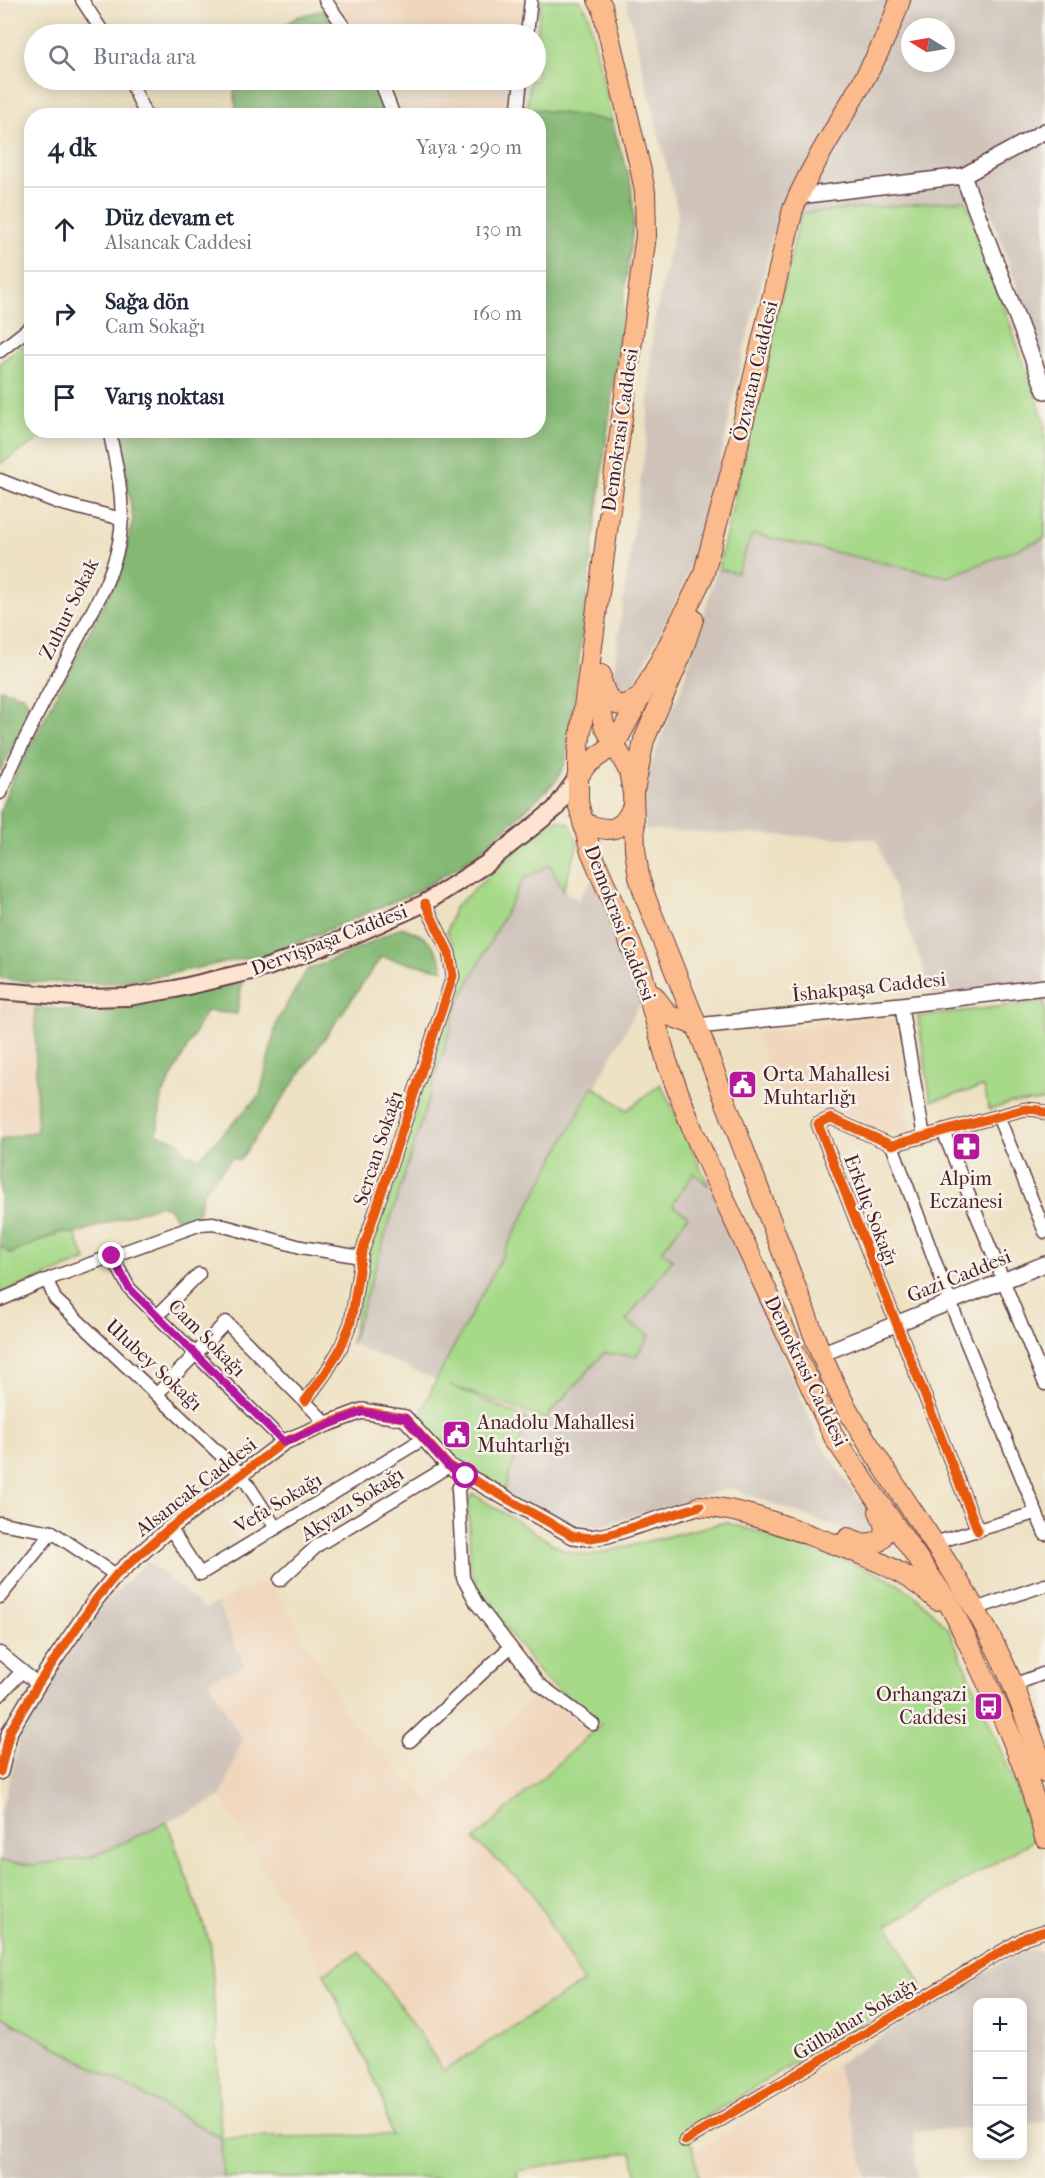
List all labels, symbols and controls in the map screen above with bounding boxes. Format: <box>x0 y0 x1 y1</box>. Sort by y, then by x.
north arrow <box>901 18 955 72</box>
search box <box>24 24 546 90</box>
icon: search <box>45 41 78 74</box>
text: Burada ara <box>93 44 196 70</box>
text: 4 dk <box>48 132 96 163</box>
text: Yaya · 290 m <box>416 136 522 159</box>
text: Düz devam et <box>105 205 234 231</box>
icon: ahead <box>48 213 81 246</box>
text: 130 m <box>475 218 522 241</box>
text: Alsancak Caddesi <box>105 231 252 254</box>
text: Sağa dön <box>105 289 189 315</box>
icon: right <box>48 297 81 330</box>
street label: Özvatan Caddesi <box>727 298 782 444</box>
text: 160 m <box>472 302 522 325</box>
text: Cam Sokağı <box>105 315 205 338</box>
street label: Demokrasi Caddesi <box>597 347 643 513</box>
icon: arrive <box>48 381 81 414</box>
text: Varış noktası <box>105 384 224 410</box>
street label: Zuhur Sokak <box>35 554 104 663</box>
street label: Demokrasi Caddesi <box>580 842 660 1004</box>
street label: Dervişpaşa Caddesi <box>248 900 411 980</box>
street label: İshakpaşa Caddesi <box>791 966 947 1007</box>
place label: Orta Mahallesi Muhtarlığı <box>763 1063 890 1109</box>
public building icon: Orta Mahallesi Muhtarlığı <box>726 1069 758 1101</box>
street label: Sercan Sokağı <box>349 1088 407 1208</box>
pharmacy icon: Alpim Eczanesi <box>950 1131 982 1163</box>
street label: Erkılıç Sokağı <box>839 1151 903 1269</box>
place label: Alpim Eczanesi <box>929 1167 1003 1213</box>
route end <box>98 1242 124 1268</box>
street label: Gazi Caddesi <box>904 1245 1014 1307</box>
street label: Demokrasi Caddesi <box>759 1292 853 1450</box>
street label: Cam Sokağı <box>163 1294 251 1382</box>
street label: Ulubey Sokağı <box>101 1314 207 1416</box>
place label: Anadolu Mahallesi Muhtarlığı <box>476 1411 635 1457</box>
public building icon: Anadolu Mahallesi Muhtarlığı <box>440 1418 472 1450</box>
street label: Alsancak Caddesi <box>130 1433 261 1542</box>
street label: Akyazı Sokağı <box>295 1462 408 1546</box>
route start <box>452 1462 478 1488</box>
street label: Vefa Sokağı <box>229 1468 326 1539</box>
place label: Orhangazi Caddesi <box>876 1683 967 1729</box>
bus stop icon: Orhangazi Caddesi <box>972 1690 1004 1722</box>
street label: Gülbahar Sokağı <box>789 1973 921 2065</box>
map controls <box>973 1998 1027 2160</box>
button: + <box>973 1998 1027 2052</box>
button: − <box>973 2052 1027 2106</box>
button: layers <box>973 2106 1027 2160</box>

